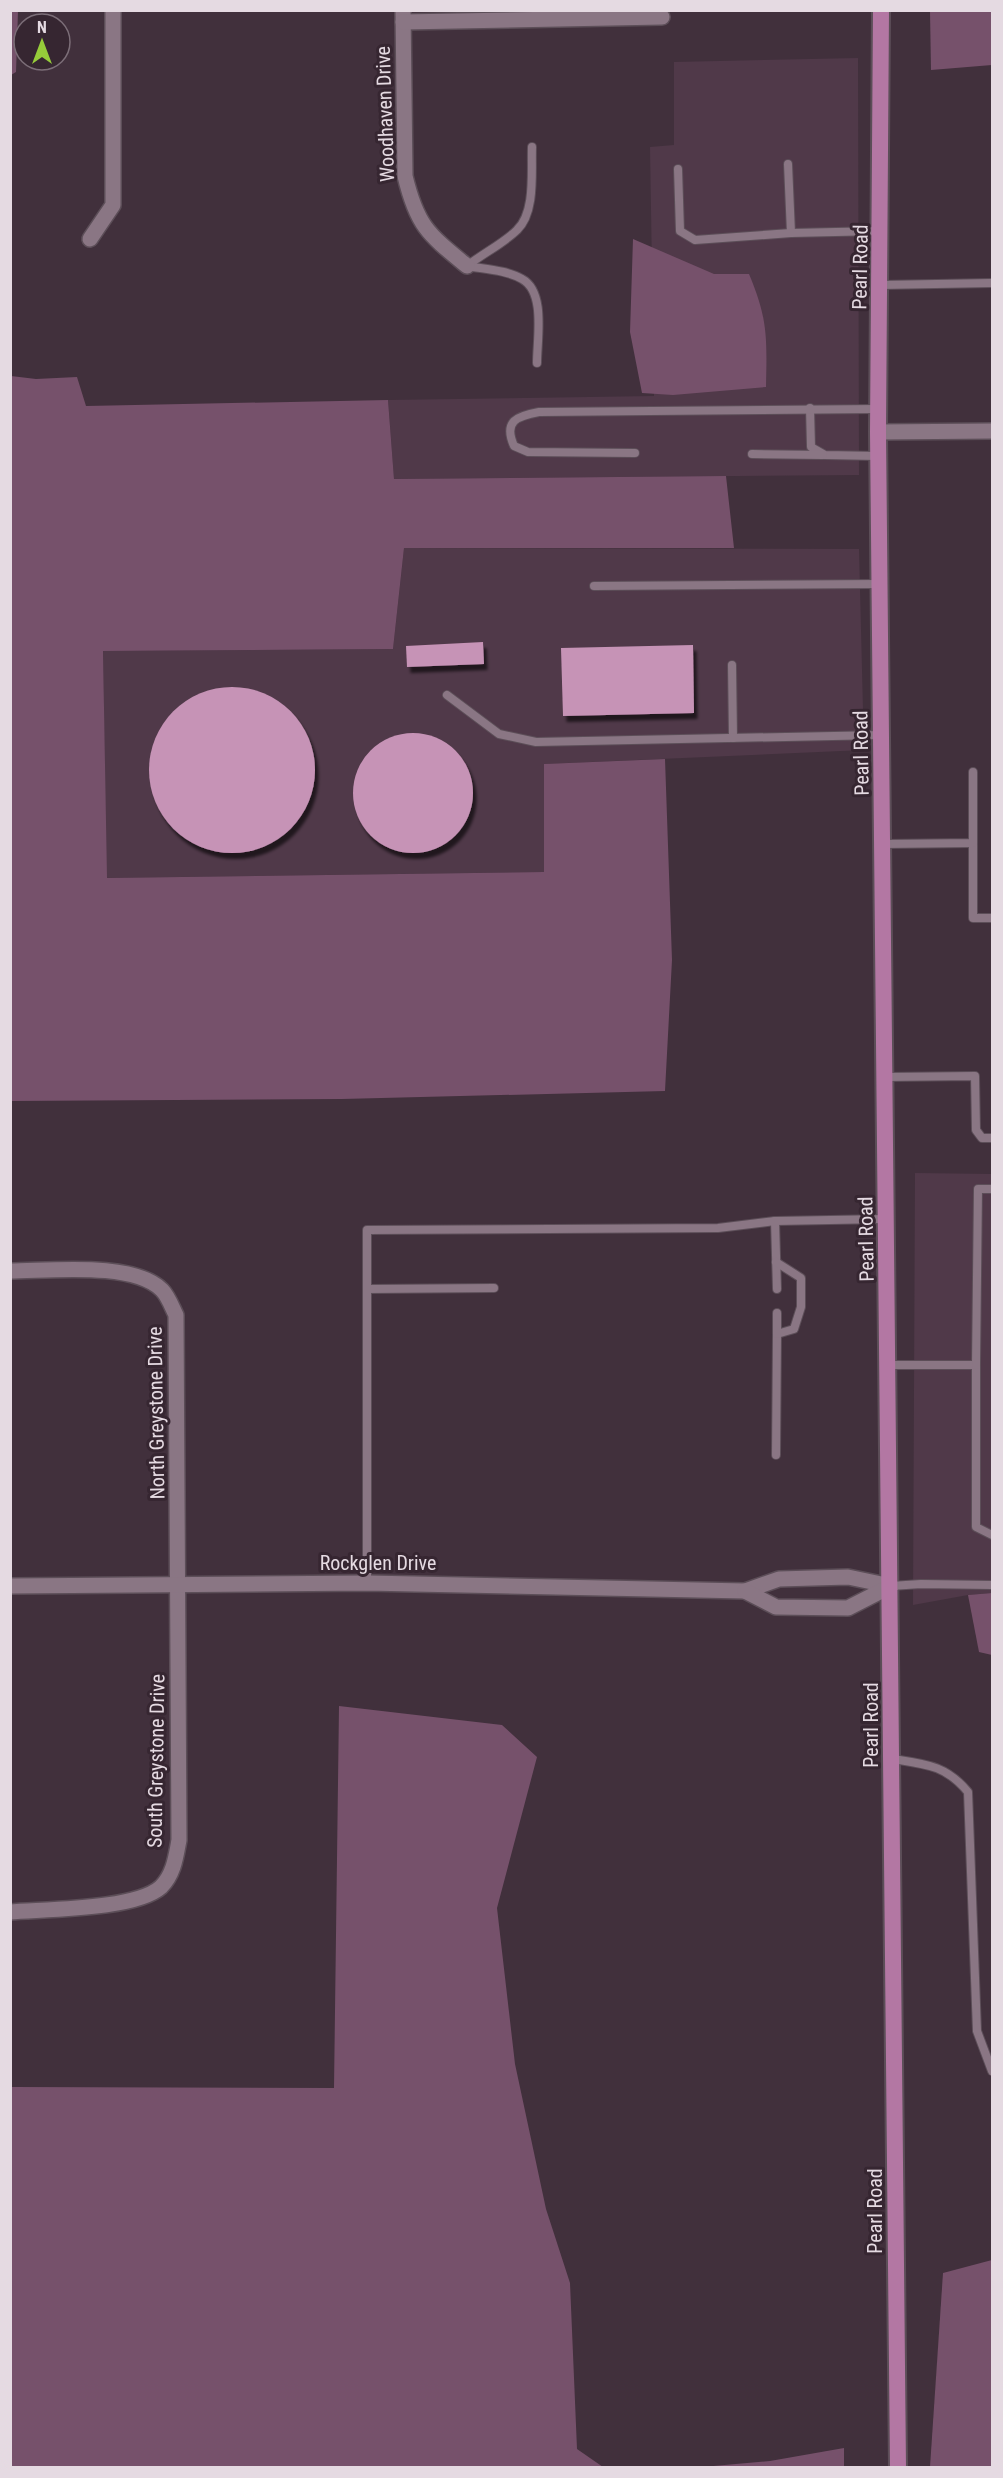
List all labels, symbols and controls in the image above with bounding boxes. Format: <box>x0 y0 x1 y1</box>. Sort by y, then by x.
north arrow <box>12 12 72 72</box>
text: N <box>37 18 47 37</box>
street label: Woodhaven Drive <box>371 46 399 182</box>
street label: Pearl Road <box>847 224 873 310</box>
street label: Pearl Road <box>848 710 874 796</box>
street label: Pearl Road <box>853 1196 879 1282</box>
street label: North Greystone Drive <box>142 1326 170 1500</box>
street label: Rockglen Drive <box>320 1551 436 1575</box>
street label: South Greystone Drive <box>142 1674 170 1848</box>
street label: Pearl Road <box>859 1682 883 1768</box>
street label: Pearl Road <box>863 2168 887 2254</box>

